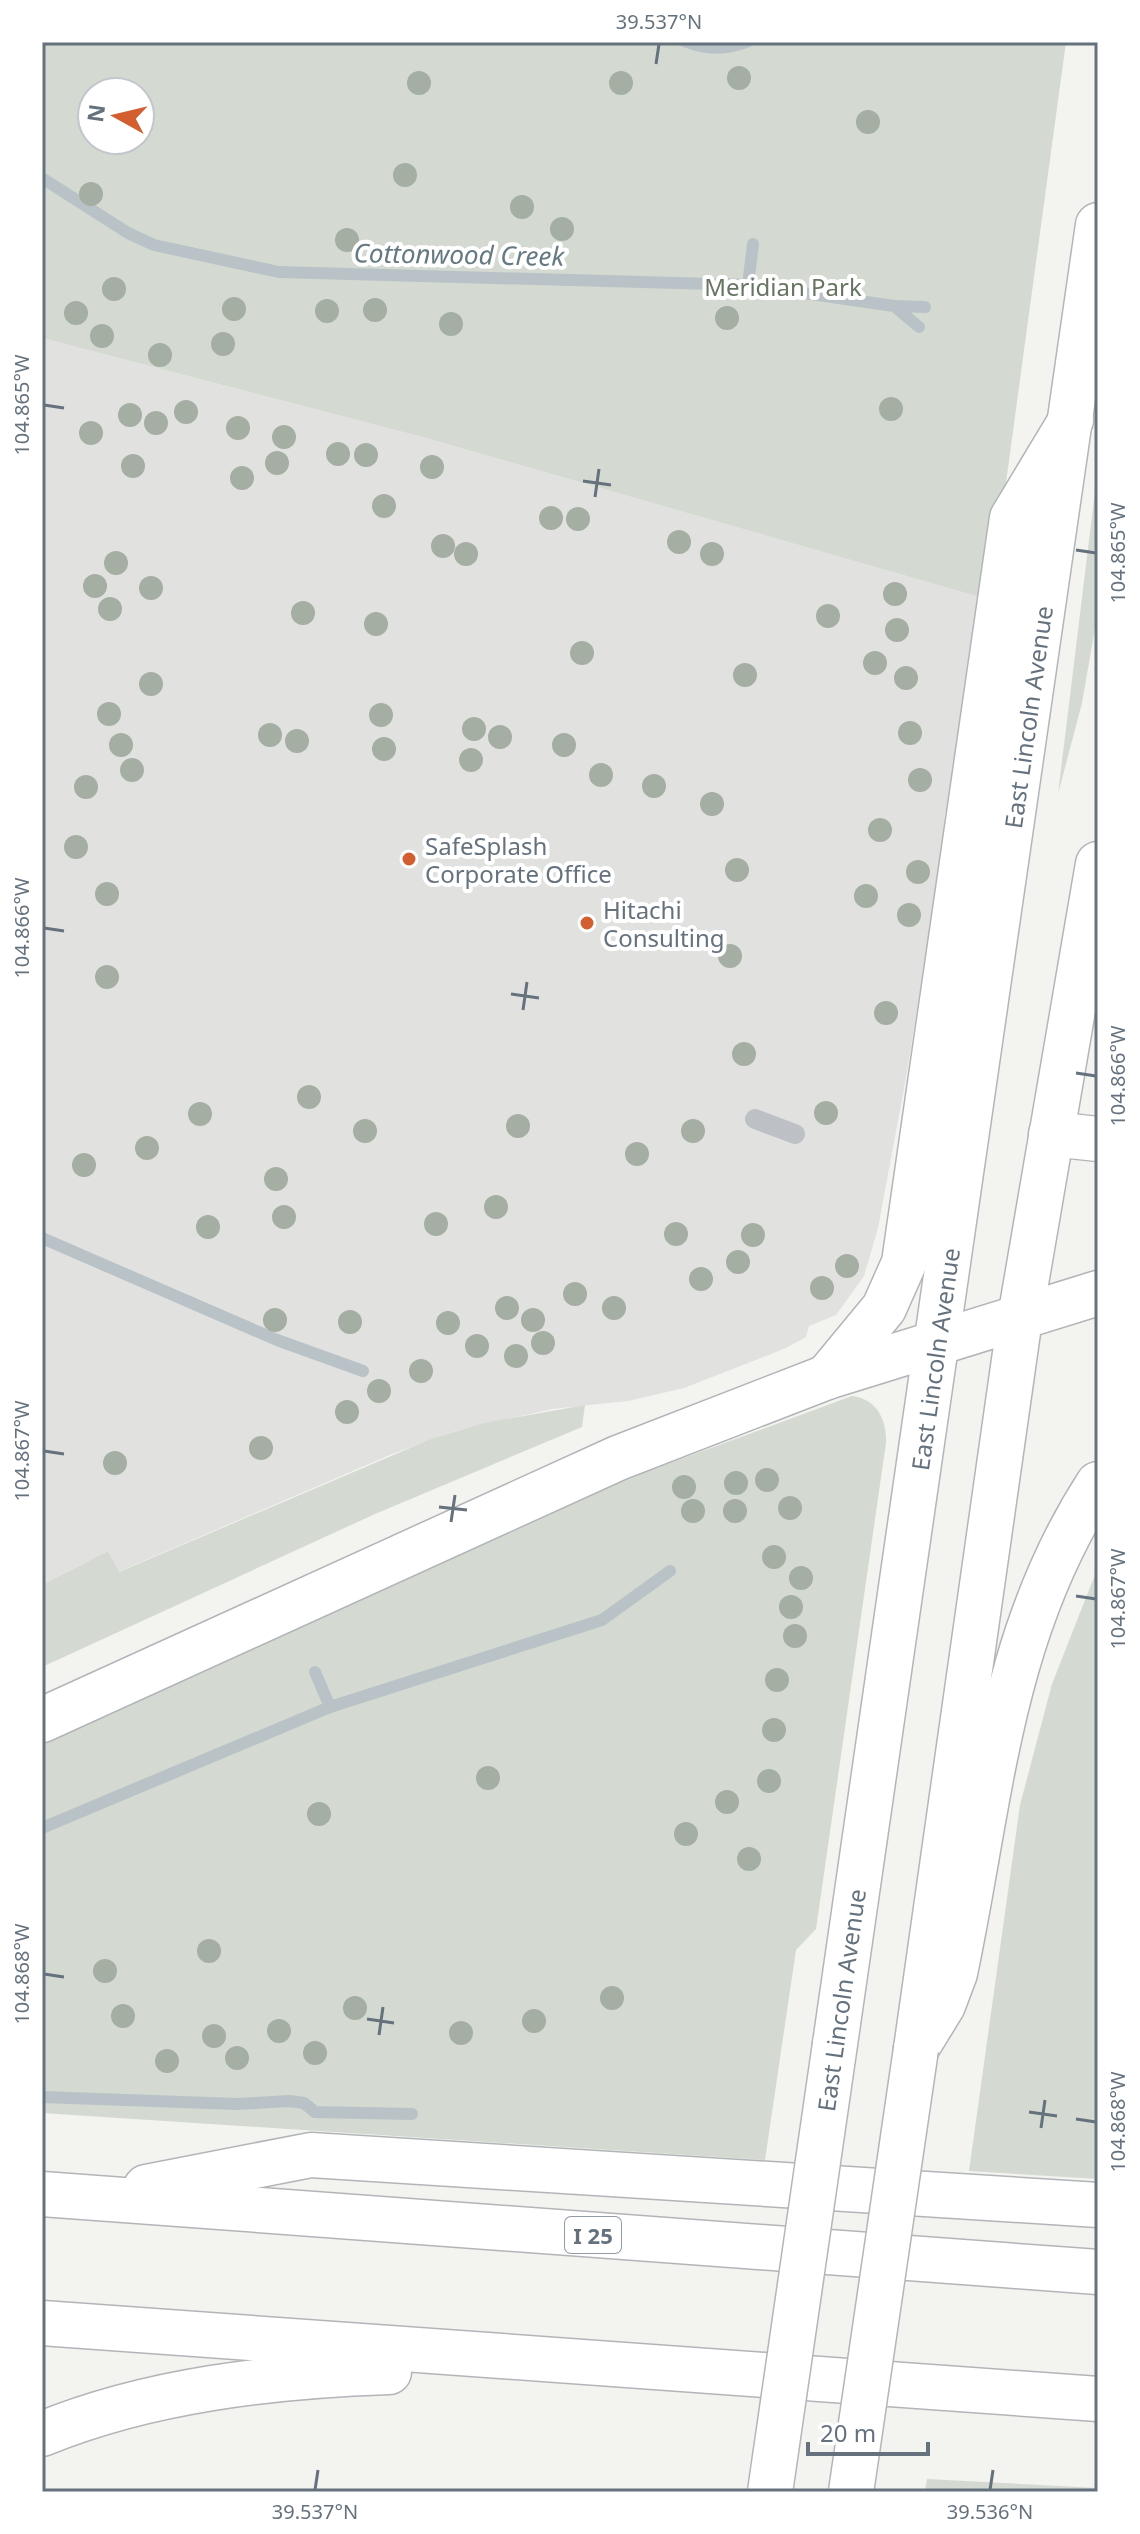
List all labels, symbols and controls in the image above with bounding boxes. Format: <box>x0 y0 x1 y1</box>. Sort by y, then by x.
text: 39.537°N <box>616 8 702 35</box>
north arrow <box>76 76 156 156</box>
text: N <box>79 102 111 124</box>
water label: Cottonwood Creek <box>353 234 566 274</box>
park label: Meridian Park <box>704 270 862 303</box>
text: 104.865°W <box>8 354 35 456</box>
text: 104.865°W <box>1104 502 1131 604</box>
street label: East Lincoln Avenue <box>996 604 1060 830</box>
place label: SafeSplash Corporate Office <box>425 829 612 890</box>
marker: SafeSplash Corporate Office <box>400 850 418 868</box>
text: 104.866°W <box>8 877 35 979</box>
place label: Hitachi Consulting <box>603 893 725 954</box>
marker: Hitachi Consulting <box>578 914 596 932</box>
text: 104.866°W <box>1104 1025 1131 1127</box>
street label: East Lincoln Avenue <box>903 1246 967 1472</box>
text: 104.867°W <box>8 1400 35 1502</box>
text: 104.867°W <box>1104 1548 1131 1650</box>
street label: East Lincoln Avenue <box>809 1887 873 2113</box>
text: 104.868°W <box>8 1923 35 2025</box>
text: 104.868°W <box>1104 2071 1131 2173</box>
road number: I 25 <box>565 2217 621 2253</box>
scale bar <box>808 2406 928 2456</box>
text: 20 m <box>820 2416 876 2449</box>
text: 39.537°N <box>272 2498 358 2525</box>
text: 39.536°N <box>947 2498 1033 2525</box>

